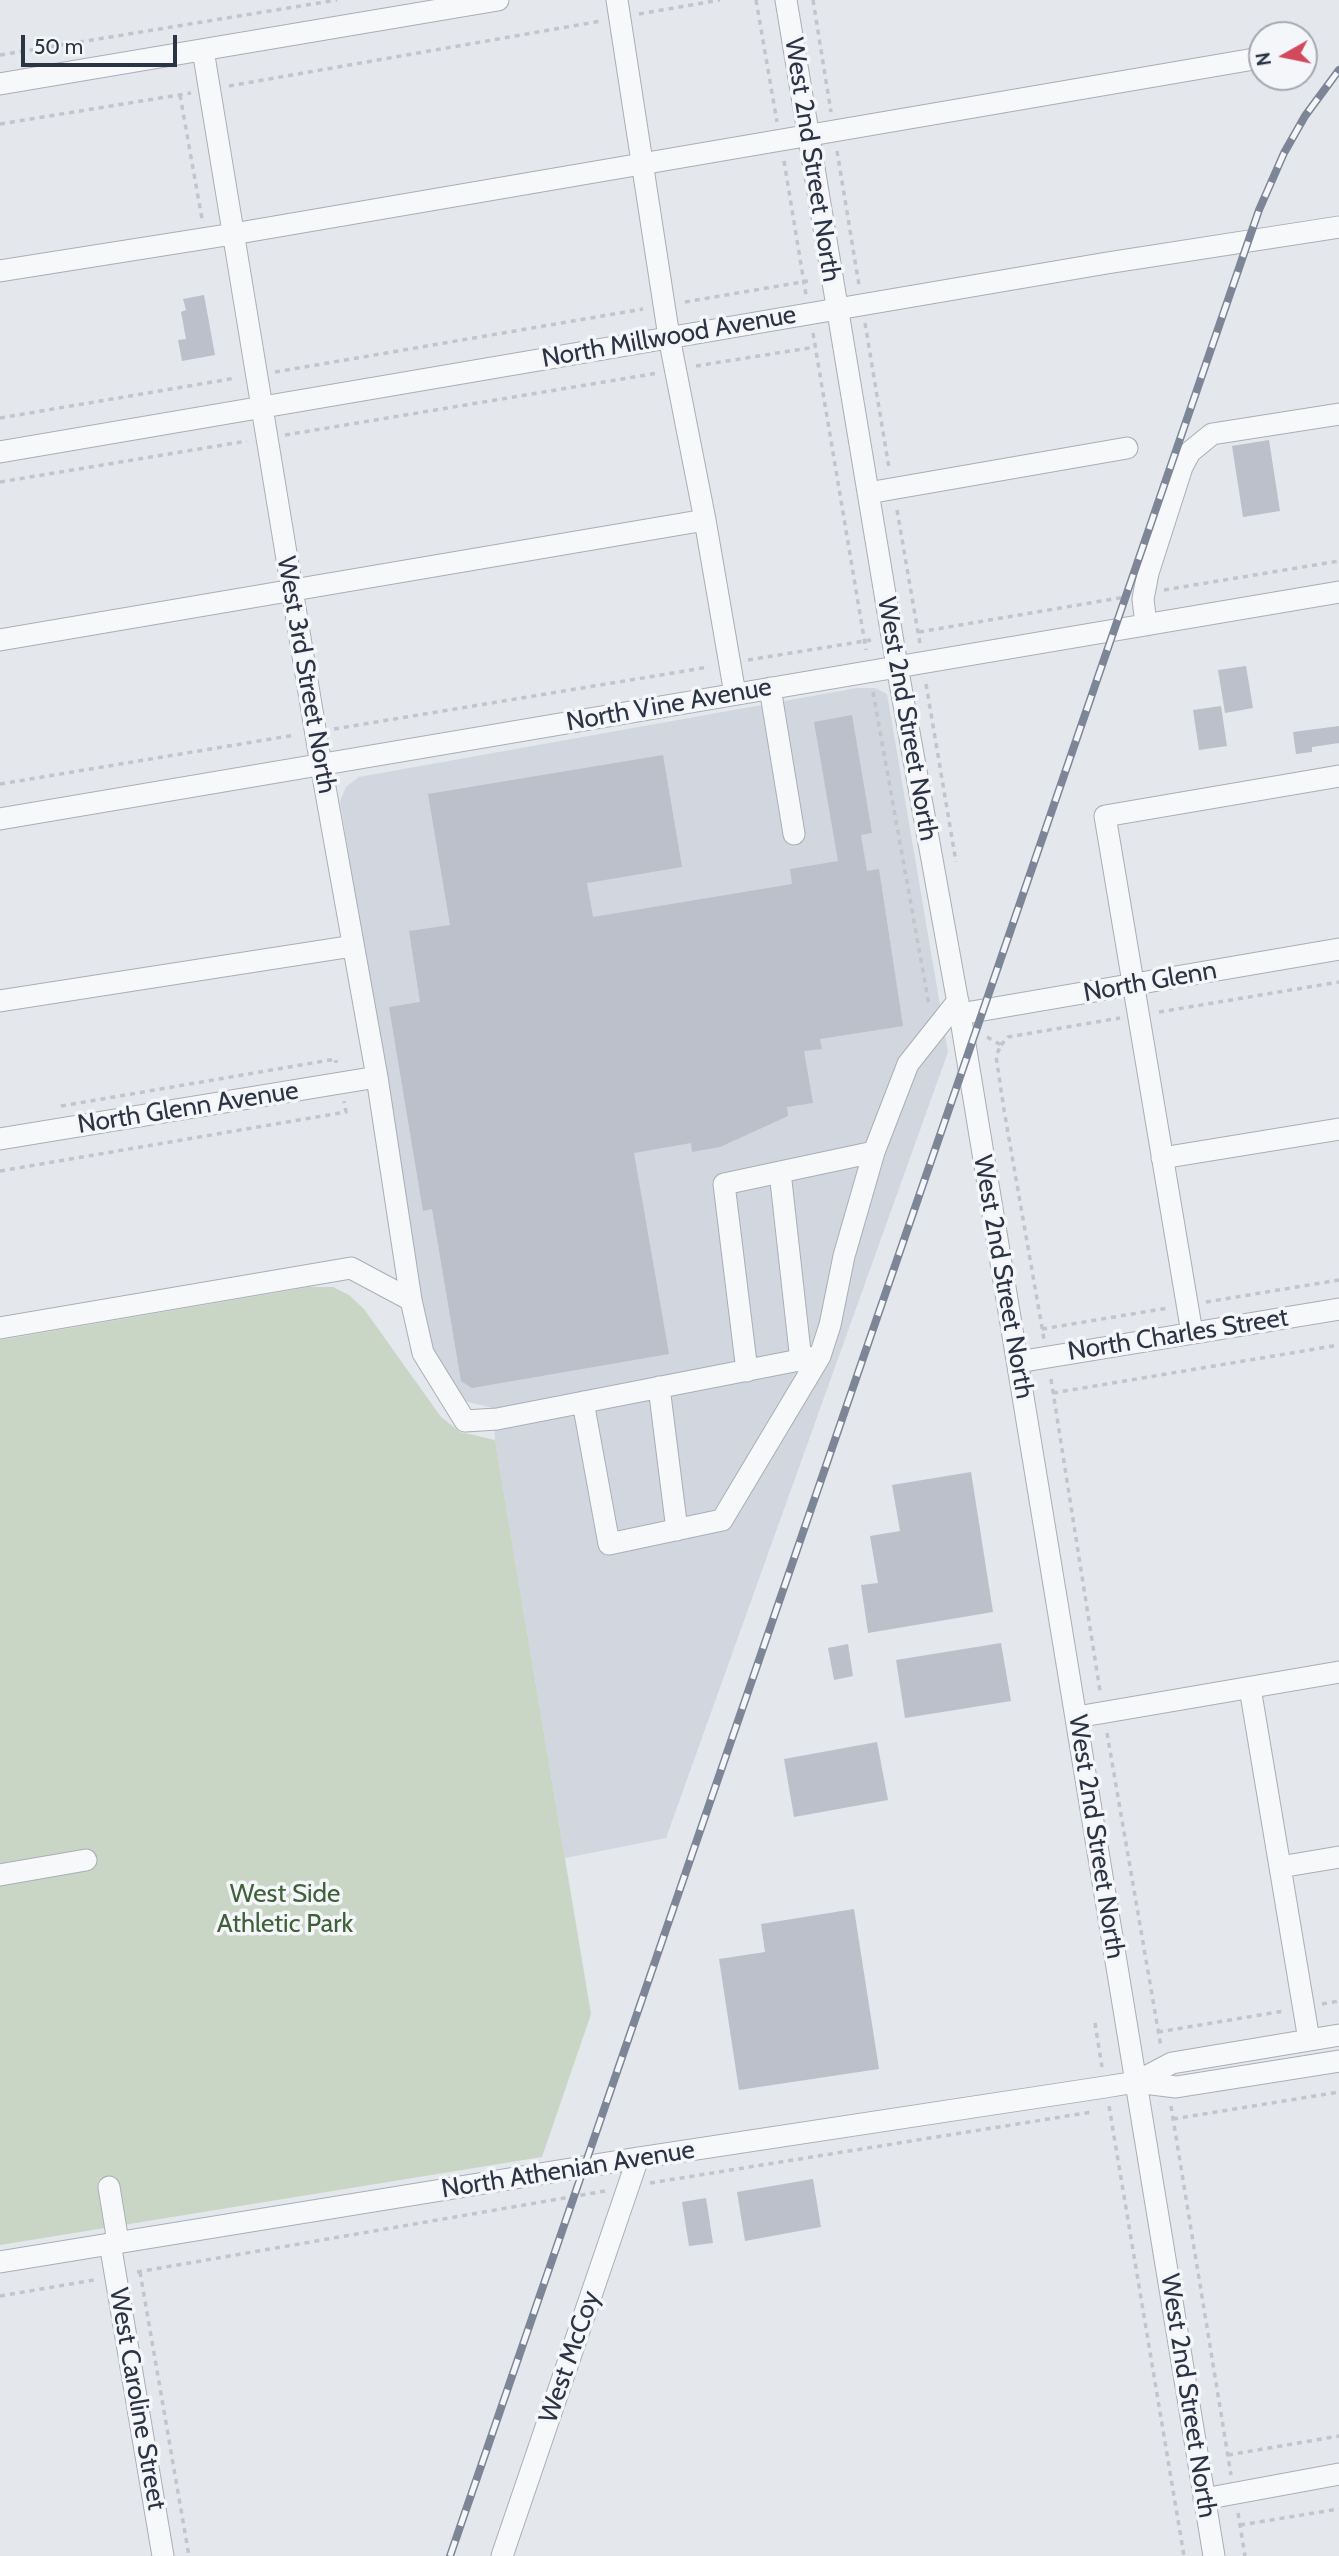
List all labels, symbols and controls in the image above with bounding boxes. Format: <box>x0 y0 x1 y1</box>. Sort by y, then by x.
scale bar <box>24 21 180 65</box>
north arrow <box>1248 21 1318 91</box>
text: 50 m <box>34 34 83 59</box>
street label: West 2nd Street North <box>777 36 847 284</box>
text: N <box>1251 51 1276 67</box>
street label: North Millwood Avenue <box>539 299 799 375</box>
street label: West 3rd Street North <box>270 554 342 796</box>
street label: West 2nd Street North <box>870 595 944 843</box>
street label: North Vine Avenue <box>564 672 774 738</box>
street label: North Glenn <box>1081 955 1219 1009</box>
street label: North Glenn Avenue <box>75 1075 301 1141</box>
street label: West 2nd Street North <box>966 1153 1040 1401</box>
street label: North Charles Street <box>1066 1302 1290 1368</box>
street label: West 2nd Street North <box>1061 1713 1131 1961</box>
park label: West Side Athletic Park <box>217 1878 353 1940</box>
street label: North Athenian Avenue <box>439 2135 697 2205</box>
street label: West 2nd Street North <box>1153 2272 1223 2520</box>
street label: West Caroline Street <box>102 2285 172 2513</box>
street label: West McCoy <box>533 2287 607 2427</box>

